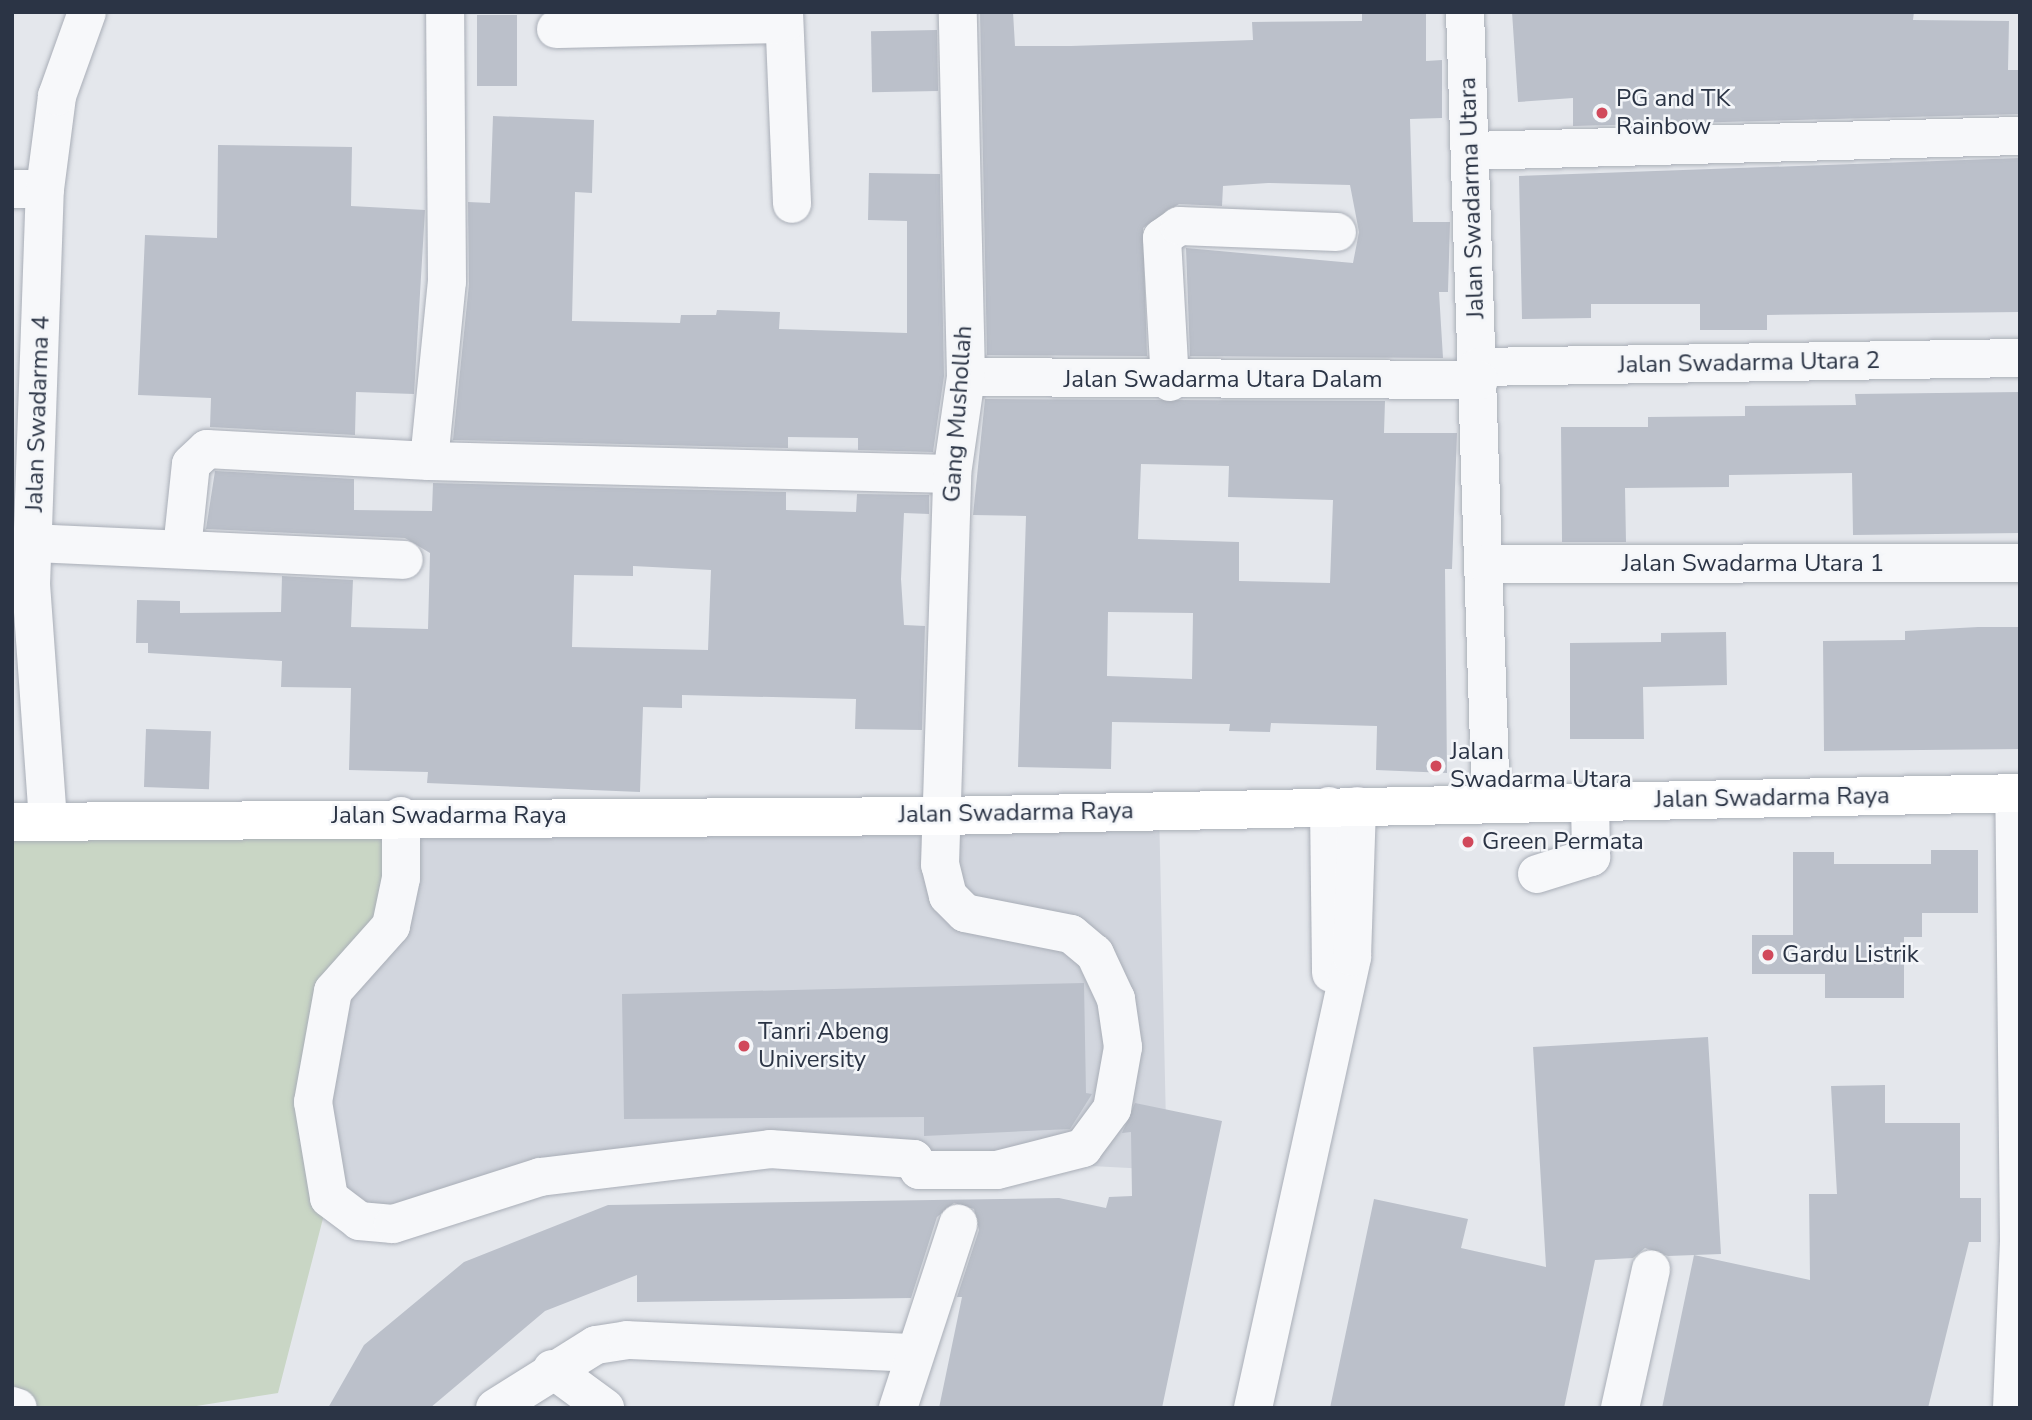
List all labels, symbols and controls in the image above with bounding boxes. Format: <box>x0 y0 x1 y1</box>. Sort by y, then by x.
street label: Jalan Swadarma Utara <box>1453 77 1491 319</box>
place label: PG and TK Rainbow <box>1616 85 1731 141</box>
marker: PG and TK Rainbow <box>1594 105 1610 121</box>
street label: Jalan Swadarma 4 <box>20 315 56 513</box>
street label: Gang Mushollah <box>937 325 979 503</box>
street label: Jalan Swadarma Utara 2 <box>1618 346 1880 380</box>
street label: Jalan Swadarma Utara Dalam <box>1064 366 1382 394</box>
street label: Jalan Swadarma Utara 1 <box>1622 550 1884 578</box>
place label: Jalan Swadarma Utara <box>1450 738 1632 794</box>
marker: Jalan Swadarma Utara <box>1428 758 1444 774</box>
street label: Jalan Swadarma Raya <box>1654 782 1890 814</box>
street label: Jalan Swadarma Raya <box>898 797 1134 829</box>
street label: Jalan Swadarma Raya <box>331 802 567 830</box>
place label: Green Permata <box>1482 828 1644 856</box>
marker: Green Permata <box>1460 834 1476 850</box>
place label: Gardu Listrik <box>1782 941 1919 969</box>
marker: Gardu Listrik <box>1760 947 1776 963</box>
place label: Tanri Abeng University <box>758 1018 889 1074</box>
marker: Tanri Abeng University <box>736 1038 752 1054</box>

